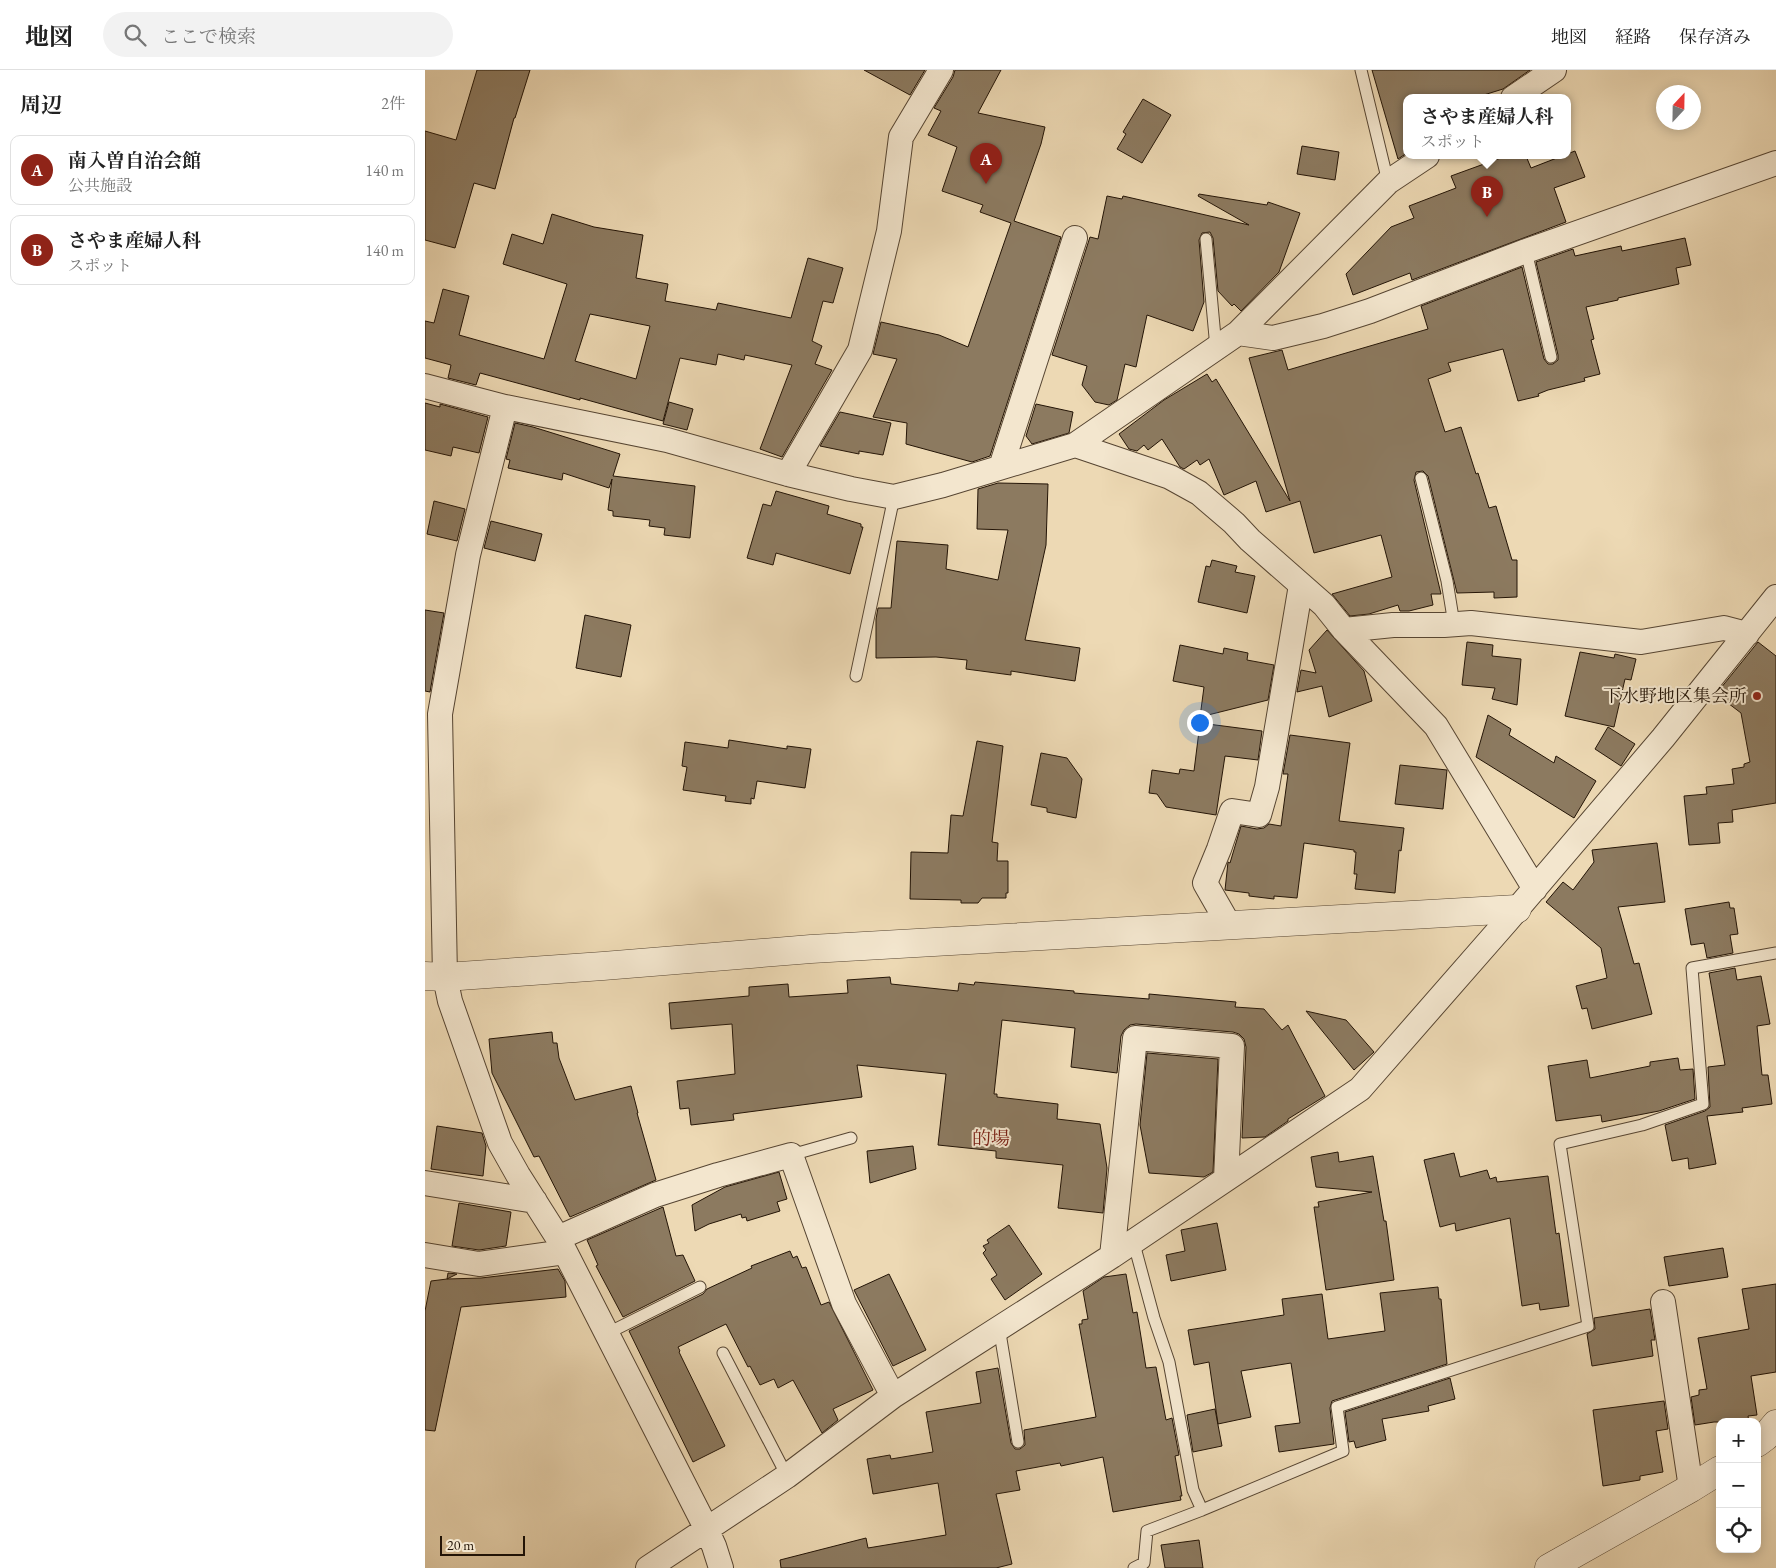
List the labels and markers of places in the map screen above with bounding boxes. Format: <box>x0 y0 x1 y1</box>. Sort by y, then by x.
pin: A <box>970 143 1002 184</box>
pin: B <box>1471 176 1503 217</box>
place label: 下水野地区集会所 <box>1603 684 1747 707</box>
marker: 下水野地区集会所 <box>1751 690 1763 702</box>

